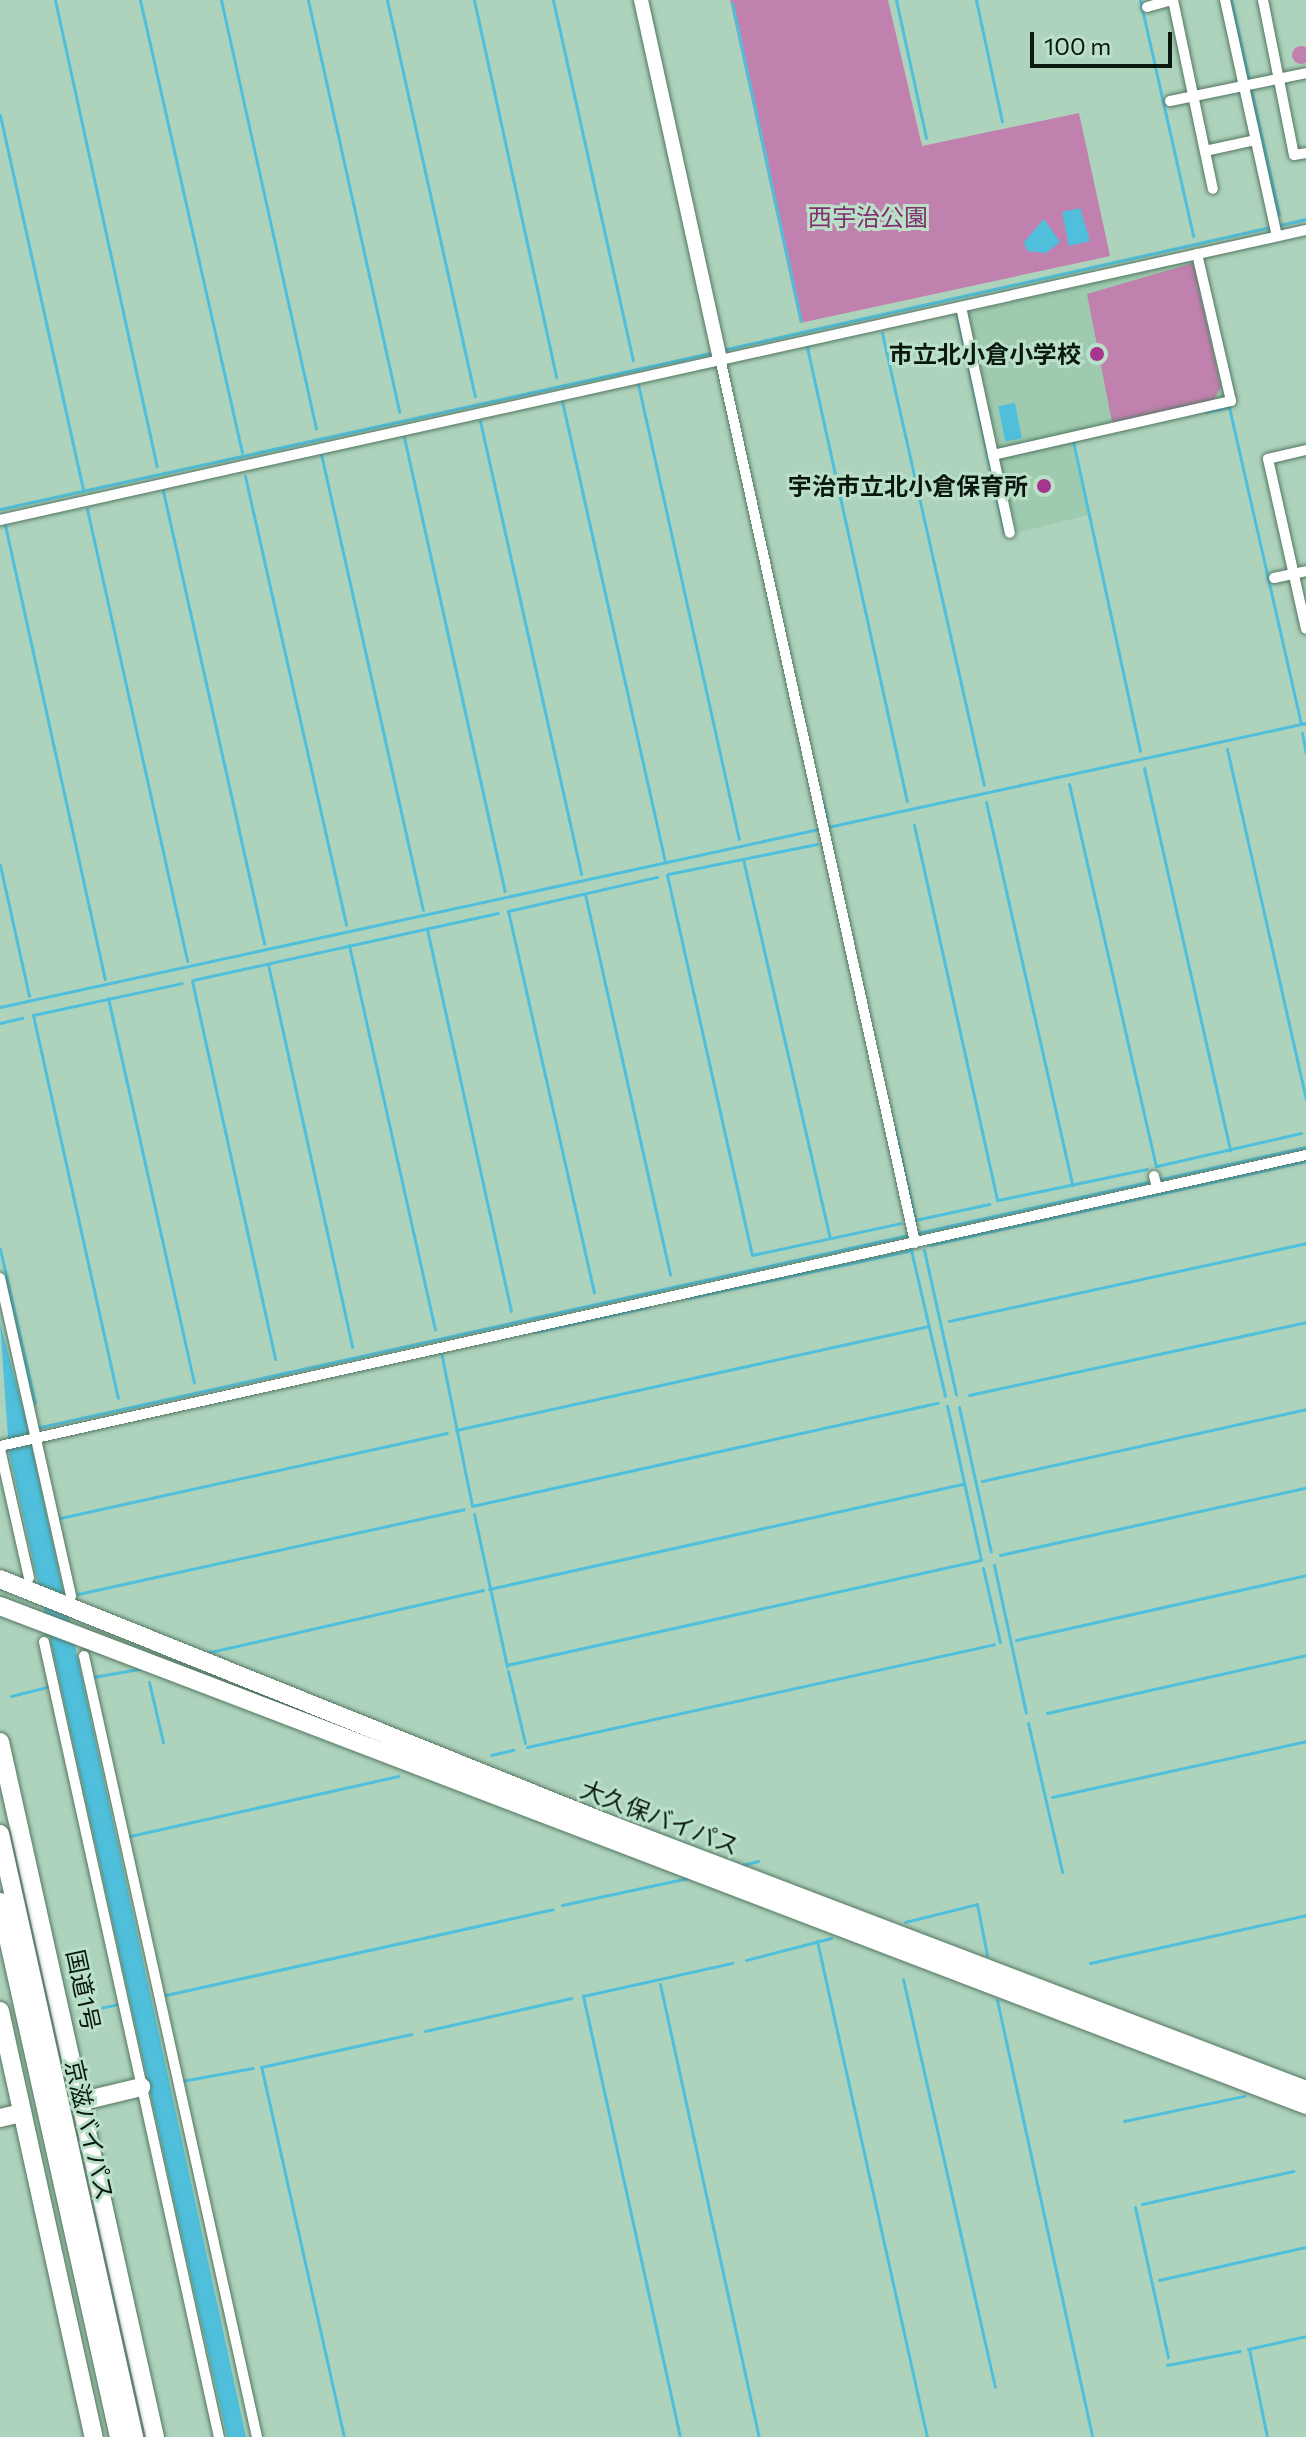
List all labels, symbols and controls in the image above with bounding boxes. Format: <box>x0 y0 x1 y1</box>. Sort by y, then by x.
scale bar <box>1034 16 1176 66</box>
text: 100 m <box>1044 31 1111 60</box>
park label: 西宇治公園 <box>808 203 928 231</box>
place label: 市立北小倉小学校 <box>889 340 1081 368</box>
marker: 市立北小倉小学校 <box>1088 345 1106 363</box>
place label: 宇治市立北小倉保育所 <box>788 472 1028 500</box>
marker: 宇治市立北小倉保育所 <box>1035 477 1053 495</box>
street label: 大久保バイパス <box>576 1773 744 1861</box>
street label: 国道1号 <box>61 1947 107 2033</box>
street label: 京滋バイパス <box>60 2057 120 2203</box>

